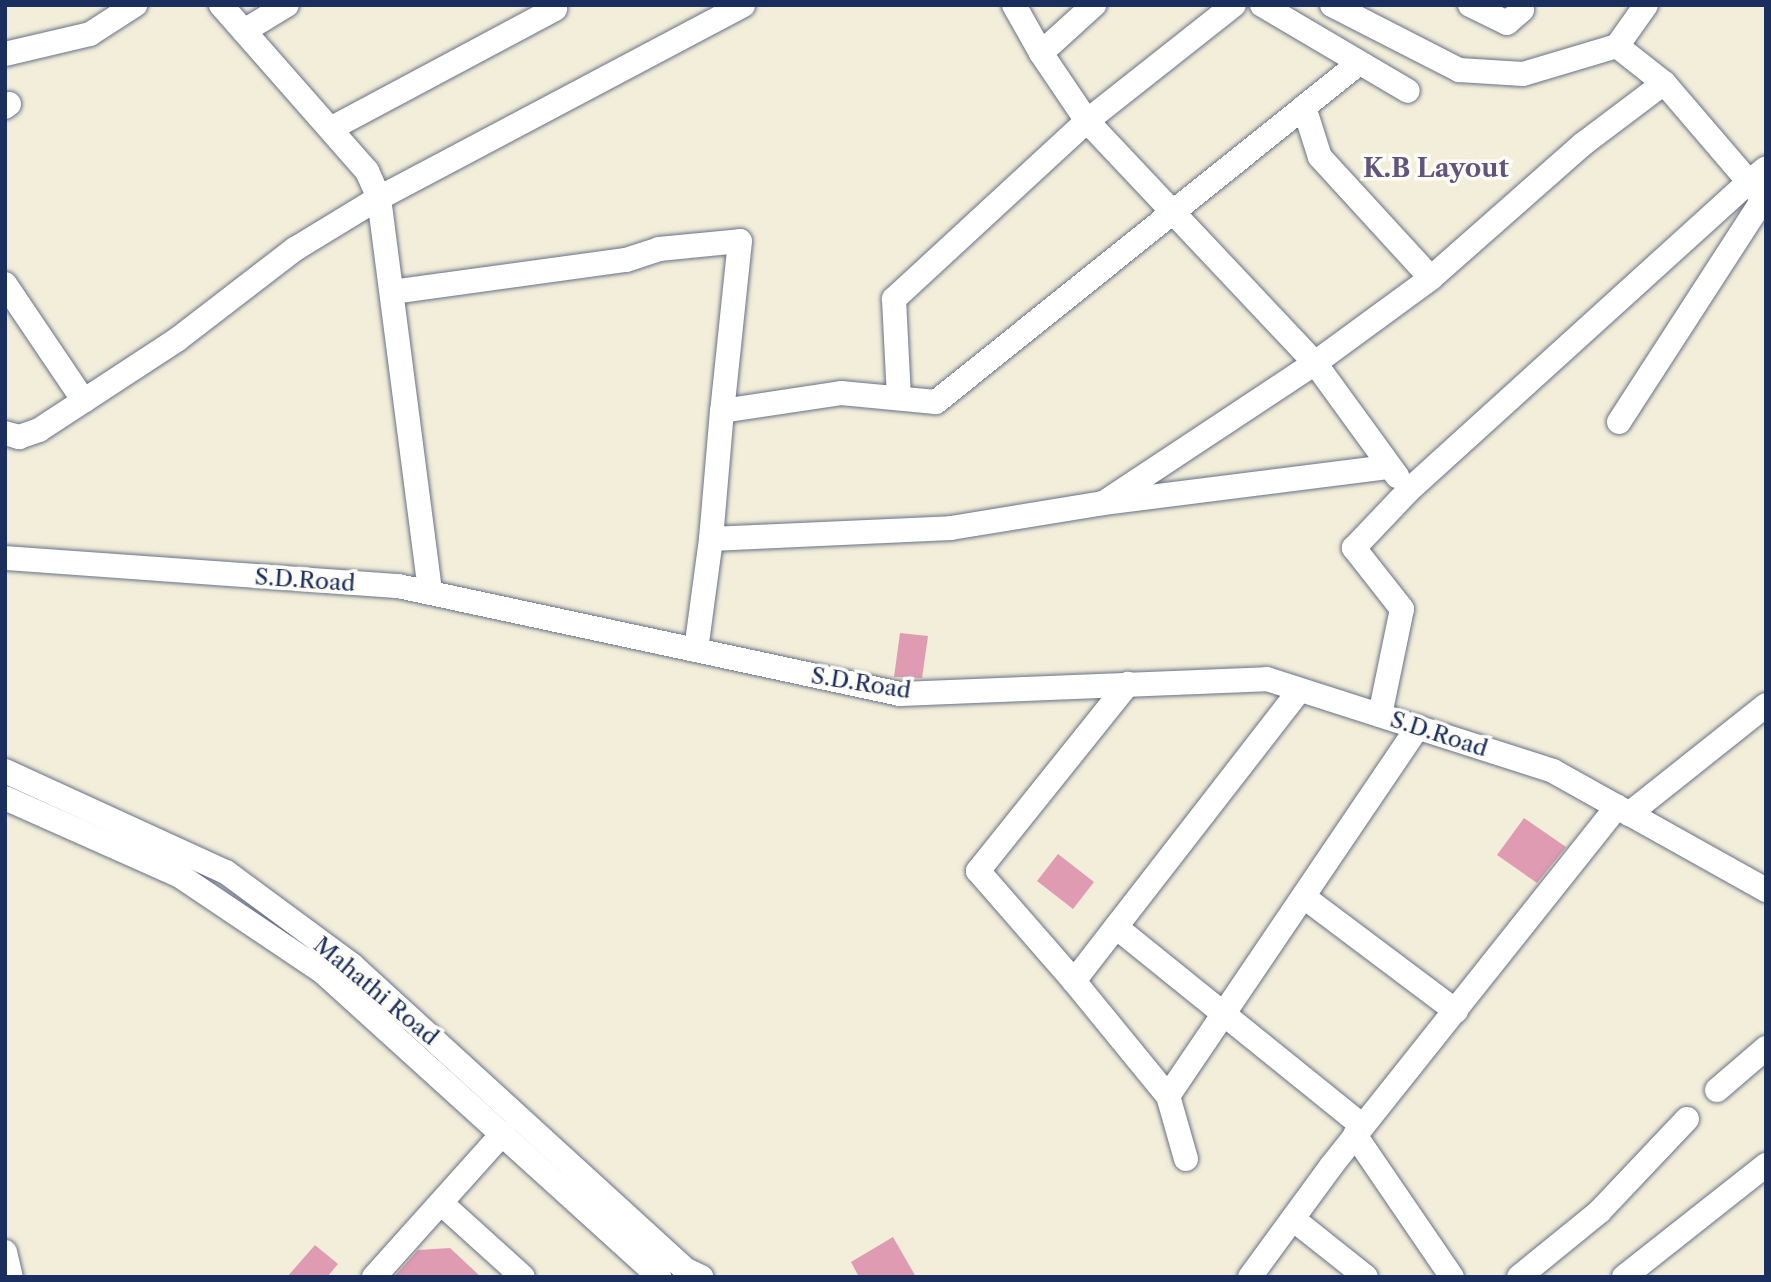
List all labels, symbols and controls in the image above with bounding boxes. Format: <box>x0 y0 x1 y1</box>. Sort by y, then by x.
district label: K.B Layout <box>1363 153 1509 185</box>
street label: S.D.Road <box>254 563 356 597</box>
street label: S.D.Road <box>809 661 913 705</box>
street label: S.D.Road <box>1387 705 1491 763</box>
street label: Mahathi Road <box>308 931 444 1051</box>

